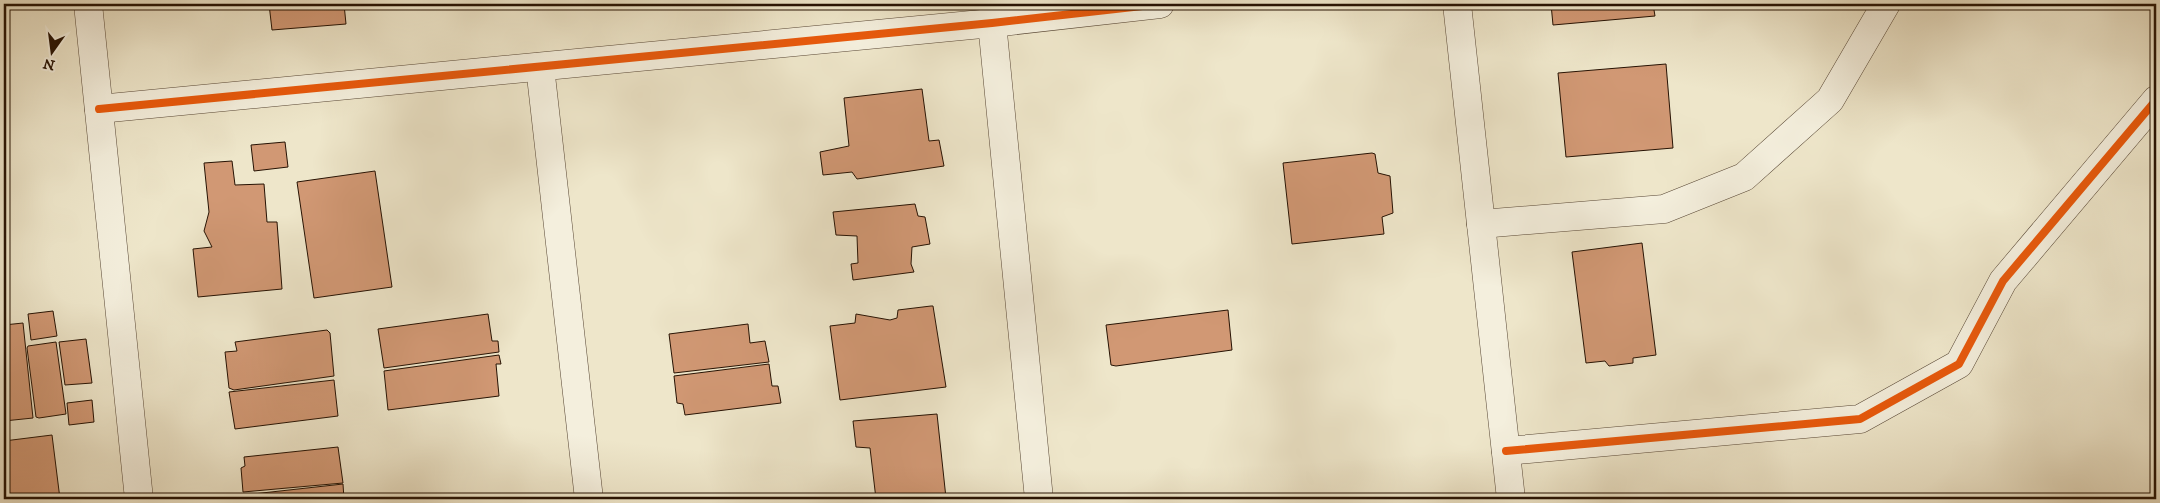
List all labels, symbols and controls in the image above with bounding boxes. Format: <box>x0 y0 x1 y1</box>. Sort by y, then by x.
north arrow <box>28 28 78 78</box>
text: N <box>41 53 57 74</box>

